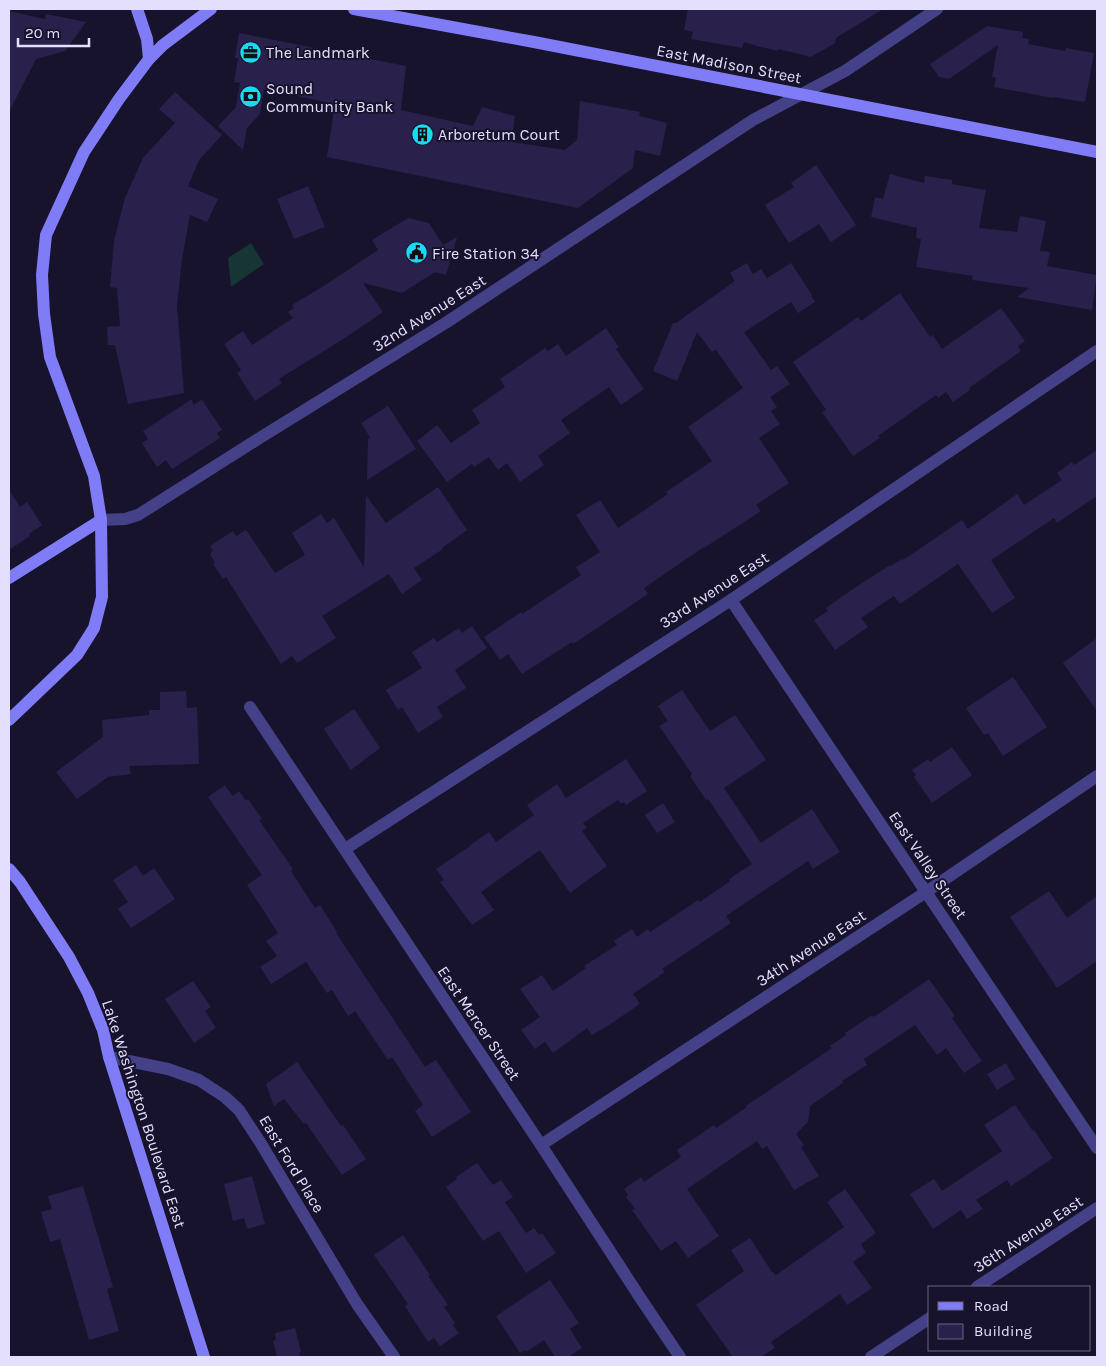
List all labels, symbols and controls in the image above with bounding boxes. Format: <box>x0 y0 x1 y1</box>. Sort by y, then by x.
scale bar <box>18 15 89 47</box>
text: 20 m <box>25 24 60 42</box>
office icon: The Landmark <box>238 40 262 64</box>
street label: East Madison Street <box>655 41 803 87</box>
place label: The Landmark <box>266 43 370 62</box>
place label: Sound Community Bank <box>266 79 393 116</box>
bank icon: Sound Community Bank <box>238 85 262 109</box>
building icon: Arboretum Court <box>410 122 434 146</box>
place label: Arboretum Court <box>438 125 560 144</box>
public building icon: Fire Station 34 <box>404 241 428 265</box>
place label: Fire Station 34 <box>432 244 539 263</box>
street label: 32nd Avenue East <box>369 270 489 356</box>
street label: 33rd Avenue East <box>656 548 772 632</box>
street label: East Valley Street <box>885 808 971 922</box>
street label: 34th Avenue East <box>753 906 869 990</box>
street label: East Mercer Street <box>434 962 524 1084</box>
street label: Lake Washington Boulevard East <box>98 997 190 1231</box>
street label: East Ford Place <box>255 1112 329 1216</box>
street label: 36th Avenue East <box>970 1192 1086 1276</box>
legend <box>928 1286 1091 1351</box>
text: Road <box>974 1297 1009 1315</box>
text: Building <box>974 1322 1032 1340</box>

